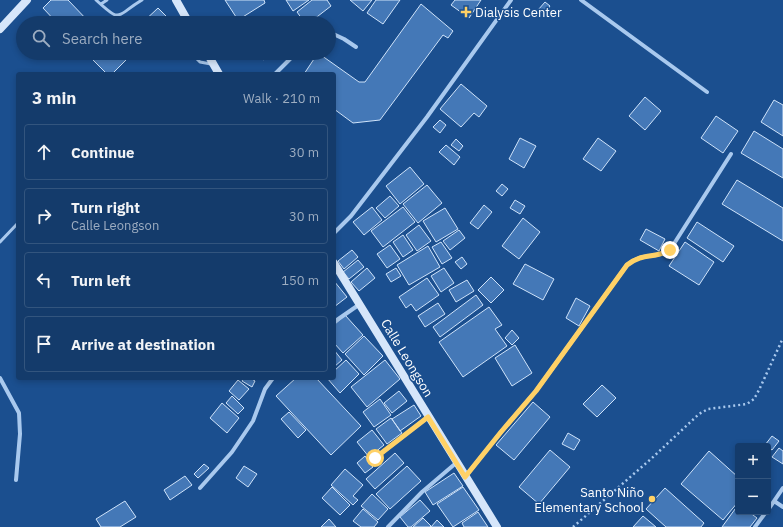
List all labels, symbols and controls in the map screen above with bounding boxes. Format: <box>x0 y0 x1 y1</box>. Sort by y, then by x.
place label: Dialysis Center <box>475 4 562 21</box>
marker: Dialysis Center <box>460 6 472 18</box>
search box <box>16 16 336 60</box>
icon: search <box>30 27 52 49</box>
text: Search here <box>62 29 142 48</box>
text: 3 min <box>32 87 76 109</box>
text: Walk · 210 m <box>243 90 320 107</box>
icon: ahead <box>33 141 55 163</box>
text: Continue <box>71 143 135 162</box>
text: 30 m <box>289 144 319 161</box>
text: Turn right <box>71 198 140 217</box>
icon: right <box>33 205 55 227</box>
text: 30 m <box>289 208 319 225</box>
text: Calle Leongson <box>71 217 159 234</box>
route end <box>661 241 679 259</box>
icon: left <box>33 269 55 291</box>
text: Turn left <box>71 271 131 290</box>
text: 150 m <box>281 272 319 289</box>
street label: Calle Leongson <box>377 316 437 400</box>
icon: arrive <box>33 333 55 355</box>
text: Arrive at destination <box>71 335 215 354</box>
map controls <box>735 443 771 515</box>
button: + <box>735 443 771 479</box>
route start <box>366 449 384 467</box>
button: − <box>735 479 771 515</box>
place label: Santo Niño Elementary School <box>534 484 644 516</box>
marker: Santo Niño Elementary School <box>647 494 657 504</box>

